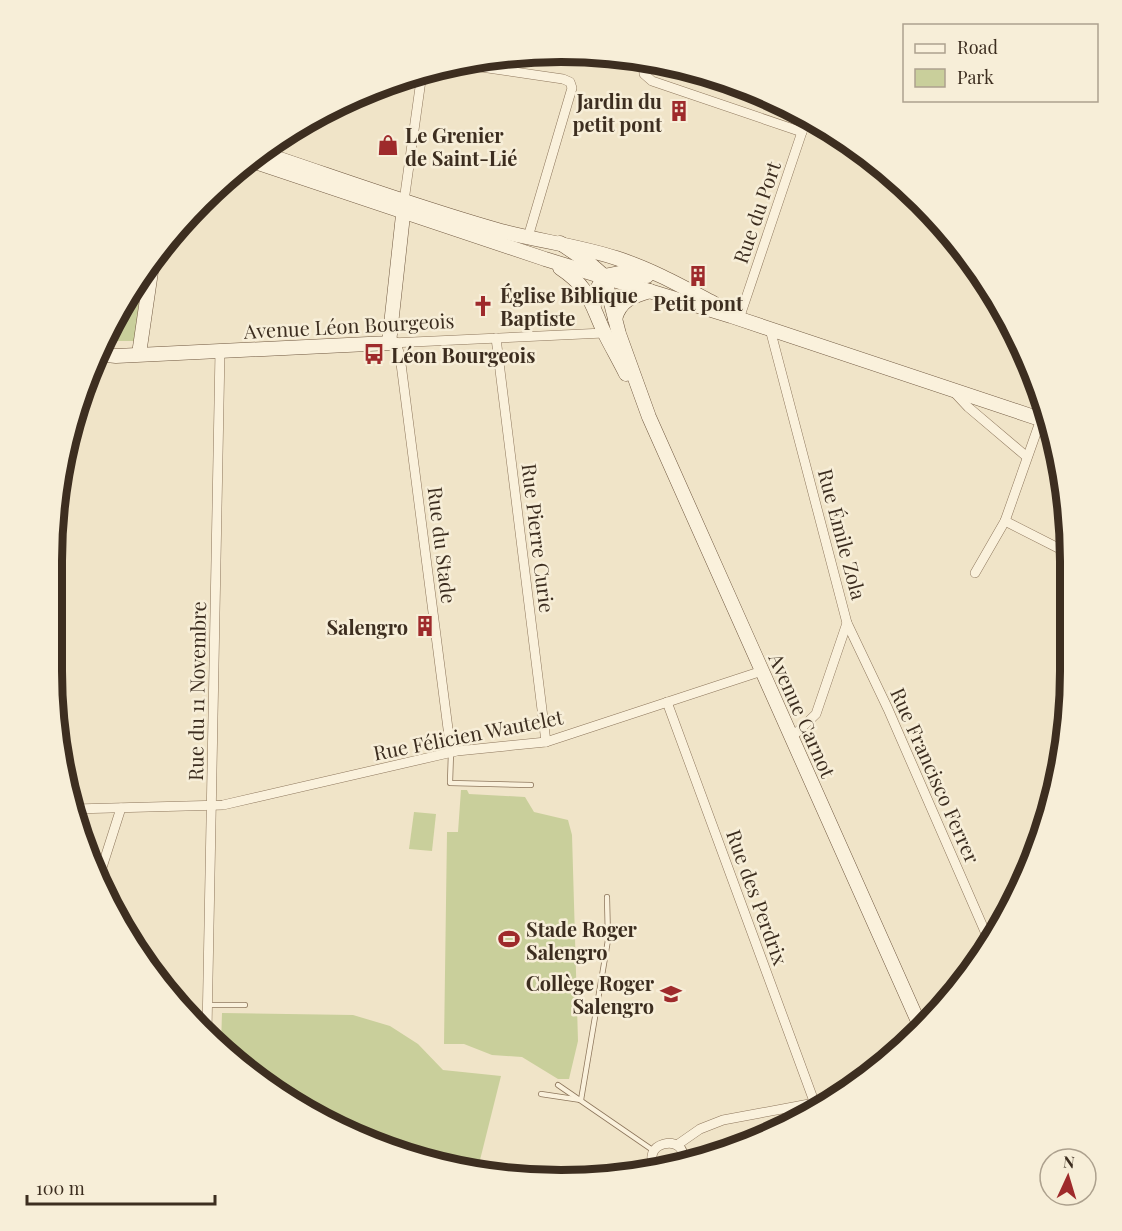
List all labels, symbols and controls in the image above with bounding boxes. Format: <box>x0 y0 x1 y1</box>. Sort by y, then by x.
legend <box>903 24 1098 102</box>
text: Road <box>957 35 998 59</box>
text: Park <box>957 65 994 89</box>
place label: Jardin du petit pont <box>572 87 663 137</box>
building icon: Jardin du petit pont <box>667 99 691 123</box>
place label: Le Grenier de Saint-Lié <box>405 121 517 171</box>
shop icon: Le Grenier de Saint-Lié <box>376 133 400 157</box>
street label: Rue du Port <box>726 156 786 267</box>
building icon: Petit pont <box>686 264 710 288</box>
place label: Église Biblique Baptiste <box>500 281 638 331</box>
place label: Petit pont <box>653 289 744 316</box>
church icon: Église Biblique Baptiste <box>471 294 495 318</box>
street label: Avenue Léon Bourgeois <box>242 306 455 344</box>
place label: Léon Bourgeois <box>391 341 535 368</box>
bus stop icon: Léon Bourgeois <box>362 342 386 366</box>
street label: Rue Pierre Curie <box>516 462 562 614</box>
street label: Rue Émile Zola <box>813 466 873 602</box>
street label: Rue du Stade <box>422 485 464 605</box>
street label: Rue du 11 Novembre <box>181 601 211 781</box>
place label: Salengro <box>326 613 408 640</box>
building icon: Salengro <box>413 614 437 638</box>
street label: Avenue Carnot <box>763 648 843 782</box>
street label: Rue Francisco Ferrer <box>885 683 987 867</box>
street label: Rue Félicien Wautelet <box>371 702 566 766</box>
street label: Rue des Perdrix <box>721 826 795 969</box>
place label: Stade Roger Salengro <box>526 915 638 965</box>
sports icon: Stade Roger Salengro <box>497 927 521 951</box>
place label: Collège Roger Salengro <box>526 969 655 1019</box>
school or university icon: Collège Roger Salengro <box>659 982 683 1006</box>
north arrow <box>1038 1147 1098 1207</box>
text: N <box>1063 1151 1076 1172</box>
scale bar <box>27 1168 214 1206</box>
text: 100 m <box>36 1176 85 1200</box>

